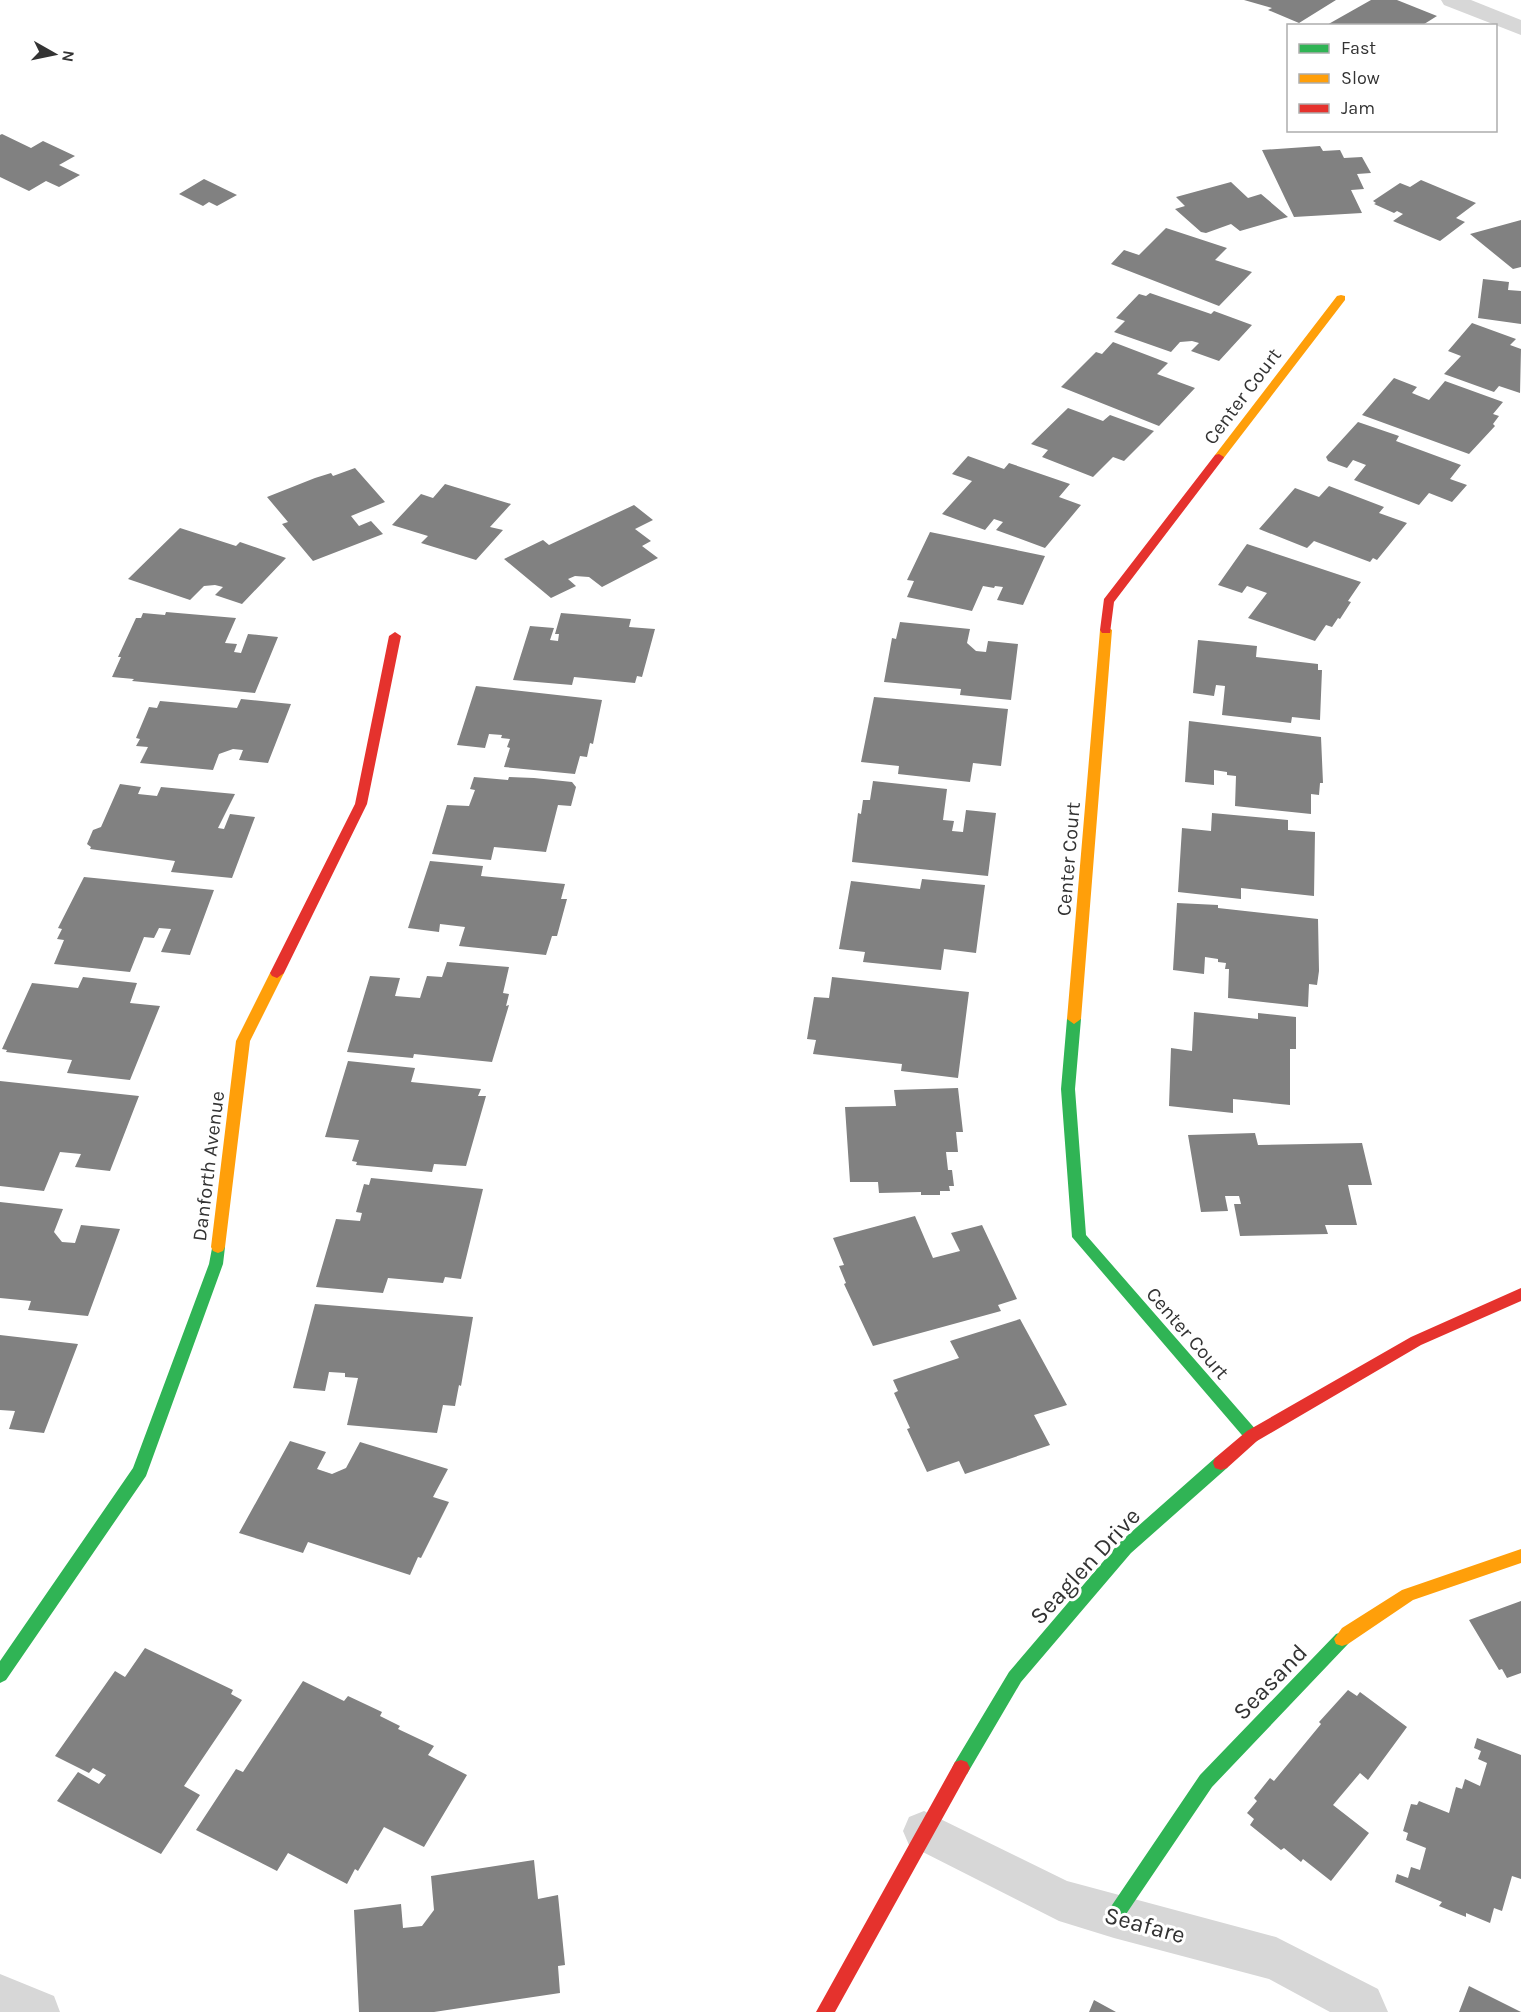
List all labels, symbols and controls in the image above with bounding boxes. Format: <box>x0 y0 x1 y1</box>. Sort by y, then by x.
north arrow <box>24 24 84 84</box>
legend <box>1287 24 1497 132</box>
text: Fast <box>1341 37 1376 59</box>
text: N <box>58 49 79 63</box>
text: Slow <box>1341 67 1380 89</box>
text: Jam <box>1341 97 1375 119</box>
street label: Center Court <box>1199 343 1286 449</box>
street label: Center Court <box>1052 801 1085 917</box>
street label: Danforth Avenue <box>188 1089 229 1243</box>
street label: Center Court <box>1141 1283 1234 1384</box>
street label: Seaglen Drive <box>1024 1502 1146 1630</box>
street label: Seasand <box>1227 1638 1313 1726</box>
street label: Seafare <box>1102 1901 1188 1949</box>

